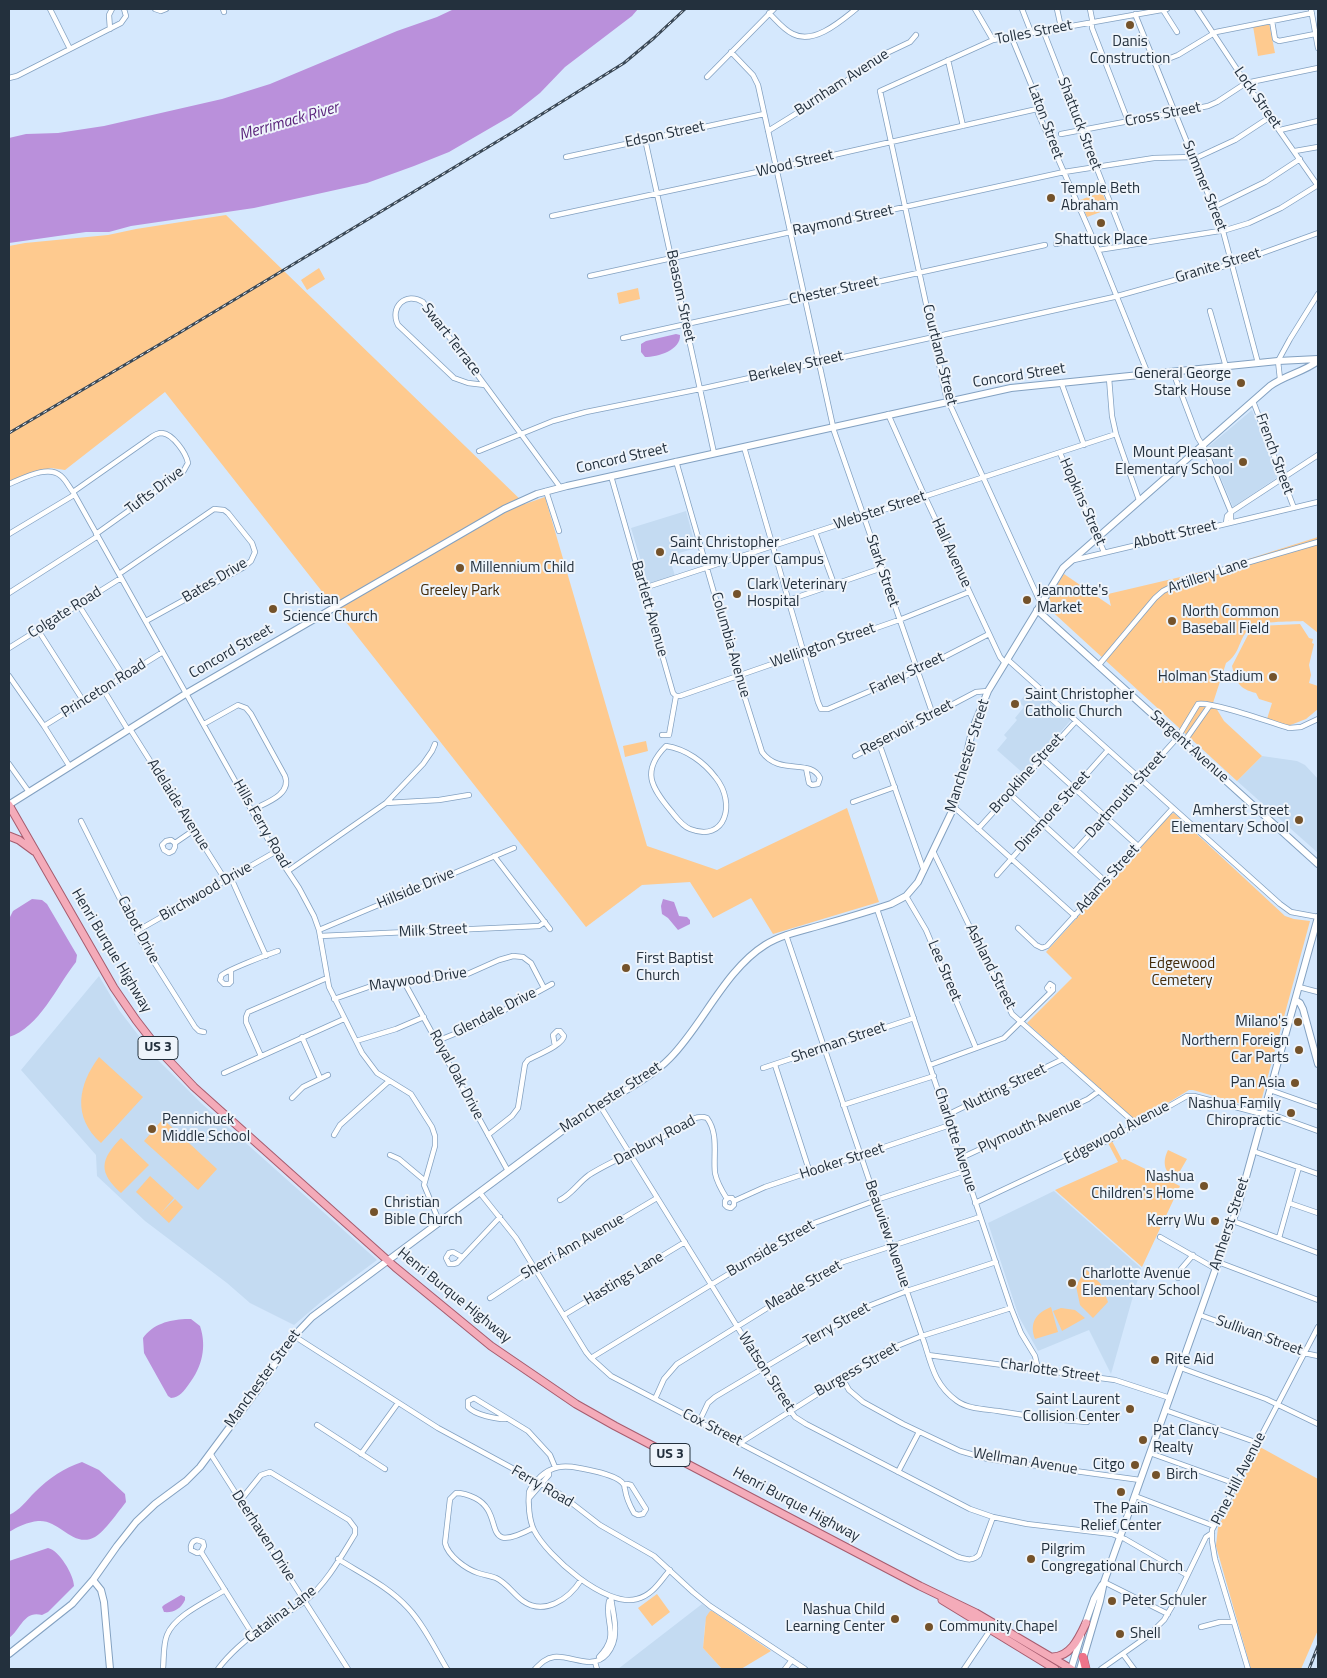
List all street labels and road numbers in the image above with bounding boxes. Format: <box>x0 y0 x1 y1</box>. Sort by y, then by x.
street label: Tolles Street <box>994 17 1074 49</box>
street label: Burnham Avenue <box>791 46 893 120</box>
street label: Lock Street <box>1229 64 1285 132</box>
street label: Shattuck Street <box>1053 75 1105 173</box>
street label: Laton Street <box>1023 82 1067 162</box>
street label: Cross Street <box>1123 99 1203 131</box>
street label: Edson Street <box>624 118 706 152</box>
street label: Summer Street <box>1178 138 1230 234</box>
street label: Wood Street <box>755 146 835 182</box>
street label: Raymond Street <box>791 202 895 240</box>
street label: Granite Street <box>1173 245 1263 287</box>
street label: Beasom Street <box>661 248 699 344</box>
street label: Chester Street <box>788 273 880 309</box>
street label: Swart Terrace <box>417 300 485 380</box>
street label: Courtland Street <box>918 303 960 407</box>
street label: Berkeley Street <box>747 347 845 387</box>
street label: Concord Street <box>972 360 1066 392</box>
street label: French Street <box>1251 411 1297 497</box>
street label: Concord Street <box>575 440 669 478</box>
street label: Hopkins Street <box>1055 456 1109 548</box>
street label: Tufts Drive <box>122 463 188 519</box>
street label: Webster Street <box>832 488 928 534</box>
street label: Hall Avenue <box>927 515 975 591</box>
street label: Abbott Street <box>1132 517 1218 553</box>
street label: Stark Street <box>861 533 903 609</box>
street label: Artillery Lane <box>1166 554 1250 598</box>
street label: Bates Drive <box>179 555 251 607</box>
street label: Bartlett Avenue <box>627 559 671 659</box>
street label: Colgate Road <box>25 583 105 643</box>
street label: Columbia Avenue <box>706 590 754 700</box>
street label: Wellington Street <box>768 620 878 672</box>
street label: Concord Street <box>186 621 276 683</box>
street label: Farley Street <box>867 649 947 699</box>
street label: Princeton Road <box>58 656 150 722</box>
street label: Reservoir Street <box>858 696 956 760</box>
street label: Manchester Street <box>942 697 994 815</box>
street label: Sargent Avenue <box>1146 707 1232 787</box>
street label: Brookline Street <box>986 730 1068 818</box>
street label: Dartmouth Street <box>1082 748 1170 842</box>
street label: Adelaide Avenue <box>143 756 213 854</box>
street label: Dinsmore Street <box>1012 768 1094 856</box>
street label: Hills Ferry Road <box>228 777 294 871</box>
street label: Adams Street <box>1073 841 1143 917</box>
street label: Birchwood Drive <box>157 858 255 926</box>
street label: Hillside Drive <box>375 865 457 913</box>
street label: Henri Burque Highway <box>67 886 155 1016</box>
street label: Cabot Drive <box>113 894 163 966</box>
street label: Milk Street <box>398 920 468 942</box>
street label: Ashland Street <box>961 922 1019 1012</box>
street label: Lee Street <box>923 938 965 1004</box>
street label: Maywood Drive <box>368 964 468 996</box>
street label: Glendale Drive <box>450 984 540 1042</box>
street label: Sherman Street <box>789 1018 889 1068</box>
street label: Royal Oak Drive <box>425 1027 487 1123</box>
road number: US 3 <box>138 1036 178 1060</box>
street label: Manchester Street <box>557 1059 665 1137</box>
street label: Nutting Street <box>961 1060 1049 1116</box>
street label: Charlotte Avenue <box>930 1086 980 1194</box>
street label: Plymouth Avenue <box>976 1094 1084 1158</box>
street label: Edgewood Avenue <box>1061 1098 1173 1168</box>
street label: Danbury Road <box>611 1112 699 1170</box>
street label: Hooker Street <box>798 1140 886 1184</box>
street label: Amherst Street <box>1207 1175 1253 1273</box>
street label: Beauview Avenue <box>860 1178 914 1290</box>
street label: Sherri Ann Avenue <box>518 1210 628 1284</box>
street label: Burnside Street <box>724 1217 818 1281</box>
street label: Henri Burque Highway <box>393 1244 515 1348</box>
street label: Hastings Lane <box>581 1248 667 1310</box>
street label: Meade Street <box>763 1257 845 1315</box>
street label: Terry Street <box>801 1299 873 1351</box>
street label: Sullivan Street <box>1213 1312 1305 1360</box>
street label: Manchester Street <box>221 1326 305 1432</box>
street label: Watson Street <box>734 1329 798 1415</box>
street label: Burgess Street <box>812 1339 902 1401</box>
street label: Charlotte Street <box>999 1355 1101 1387</box>
street label: Cox Street <box>679 1405 745 1451</box>
street label: Pine Hill Avenue <box>1208 1430 1270 1528</box>
road number: US 3 <box>650 1444 690 1466</box>
street label: Wellman Avenue <box>971 1445 1079 1479</box>
street label: Ferry Road <box>508 1462 576 1512</box>
street label: Henri Burque Highway <box>729 1464 863 1546</box>
street label: Deerhaven Drive <box>227 1487 299 1585</box>
street label: Catalina Lane <box>242 1582 320 1648</box>

